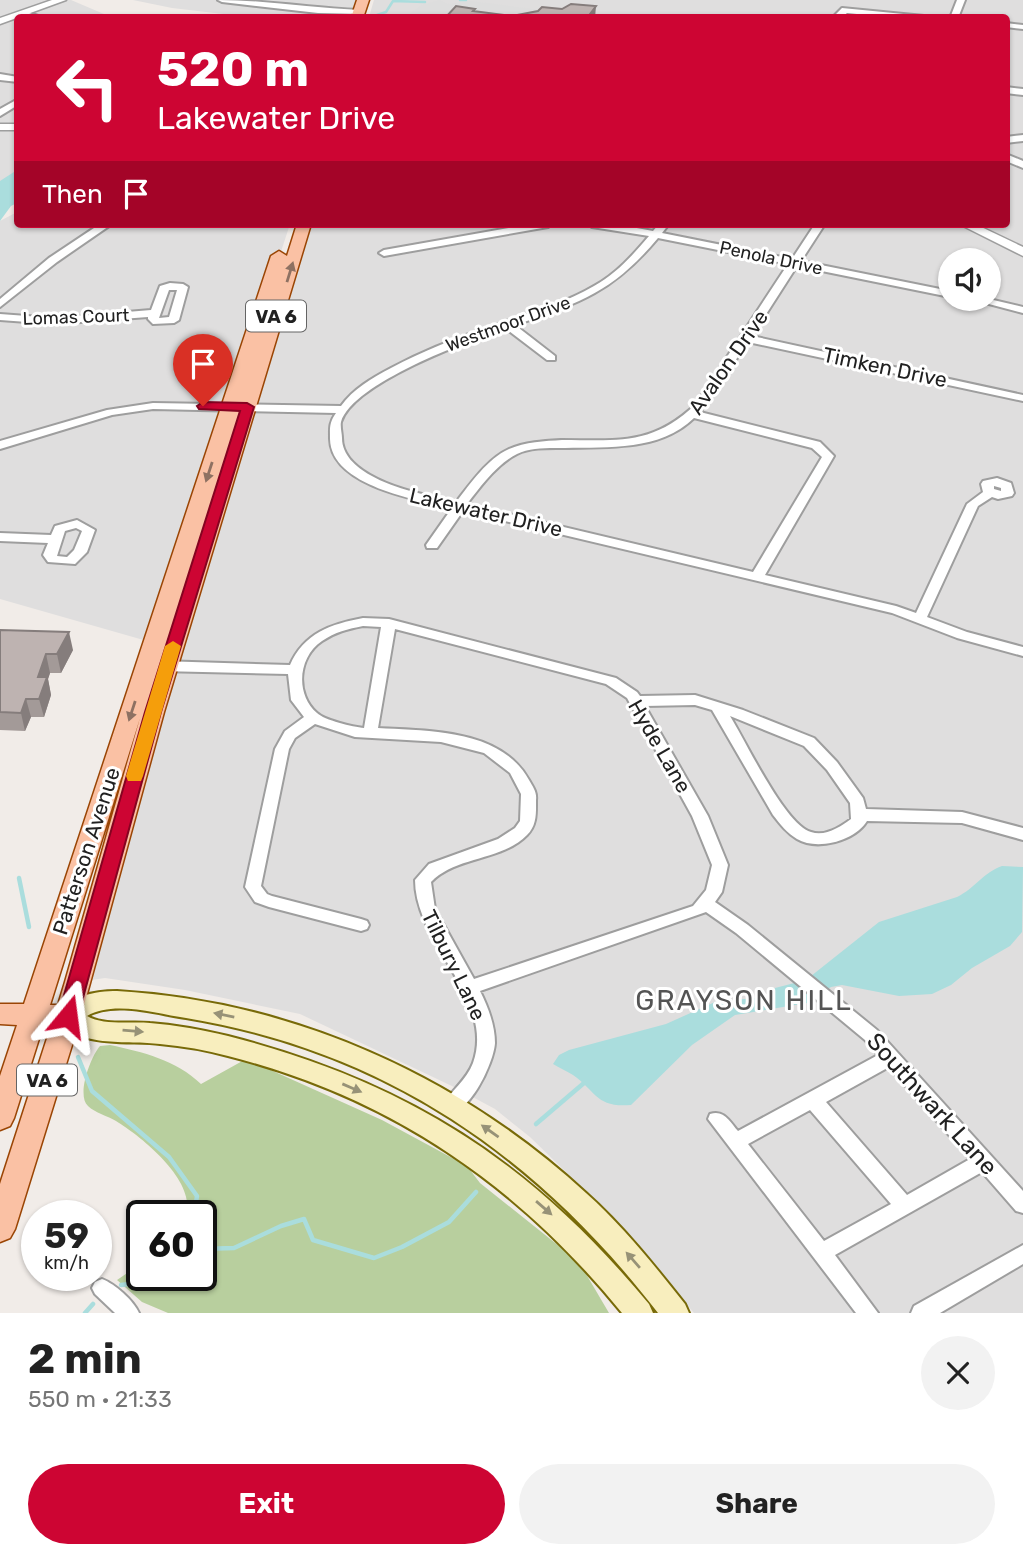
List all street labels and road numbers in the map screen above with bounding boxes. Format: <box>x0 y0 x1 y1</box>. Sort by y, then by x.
street label: Penola Drive <box>717 236 825 280</box>
street label: Westmoor Drive <box>443 291 573 357</box>
road number: VA 6 <box>246 300 306 332</box>
street label: Lomas Court <box>22 304 130 330</box>
street label: Avalon Drive <box>683 305 773 419</box>
street label: Timken Drive <box>821 342 949 392</box>
street label: Lakewater Drive <box>407 482 565 542</box>
street label: Hyde Lane <box>623 695 697 797</box>
street label: Patterson Avenue <box>47 764 125 938</box>
street label: Tilbury Lane <box>417 906 491 1024</box>
street label: Southwark Lane <box>861 1027 1003 1181</box>
road number: VA 6 <box>17 1064 77 1096</box>

